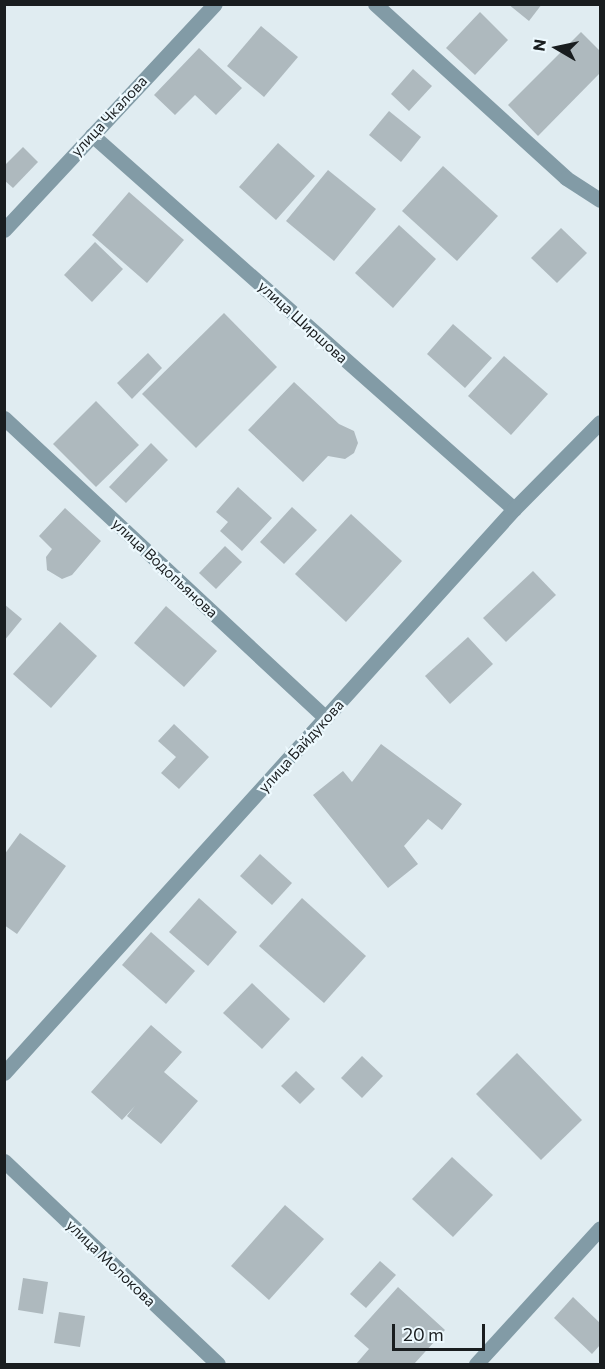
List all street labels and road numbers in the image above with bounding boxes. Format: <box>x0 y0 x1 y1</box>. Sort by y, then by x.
street label: улица Чкалова <box>67 72 151 160</box>
street label: улица Ширшова <box>255 277 351 367</box>
street label: улица Водопьянова <box>109 515 221 621</box>
street label: улица Байдукова <box>255 696 347 796</box>
street label: улица Молокова <box>63 1216 159 1310</box>

